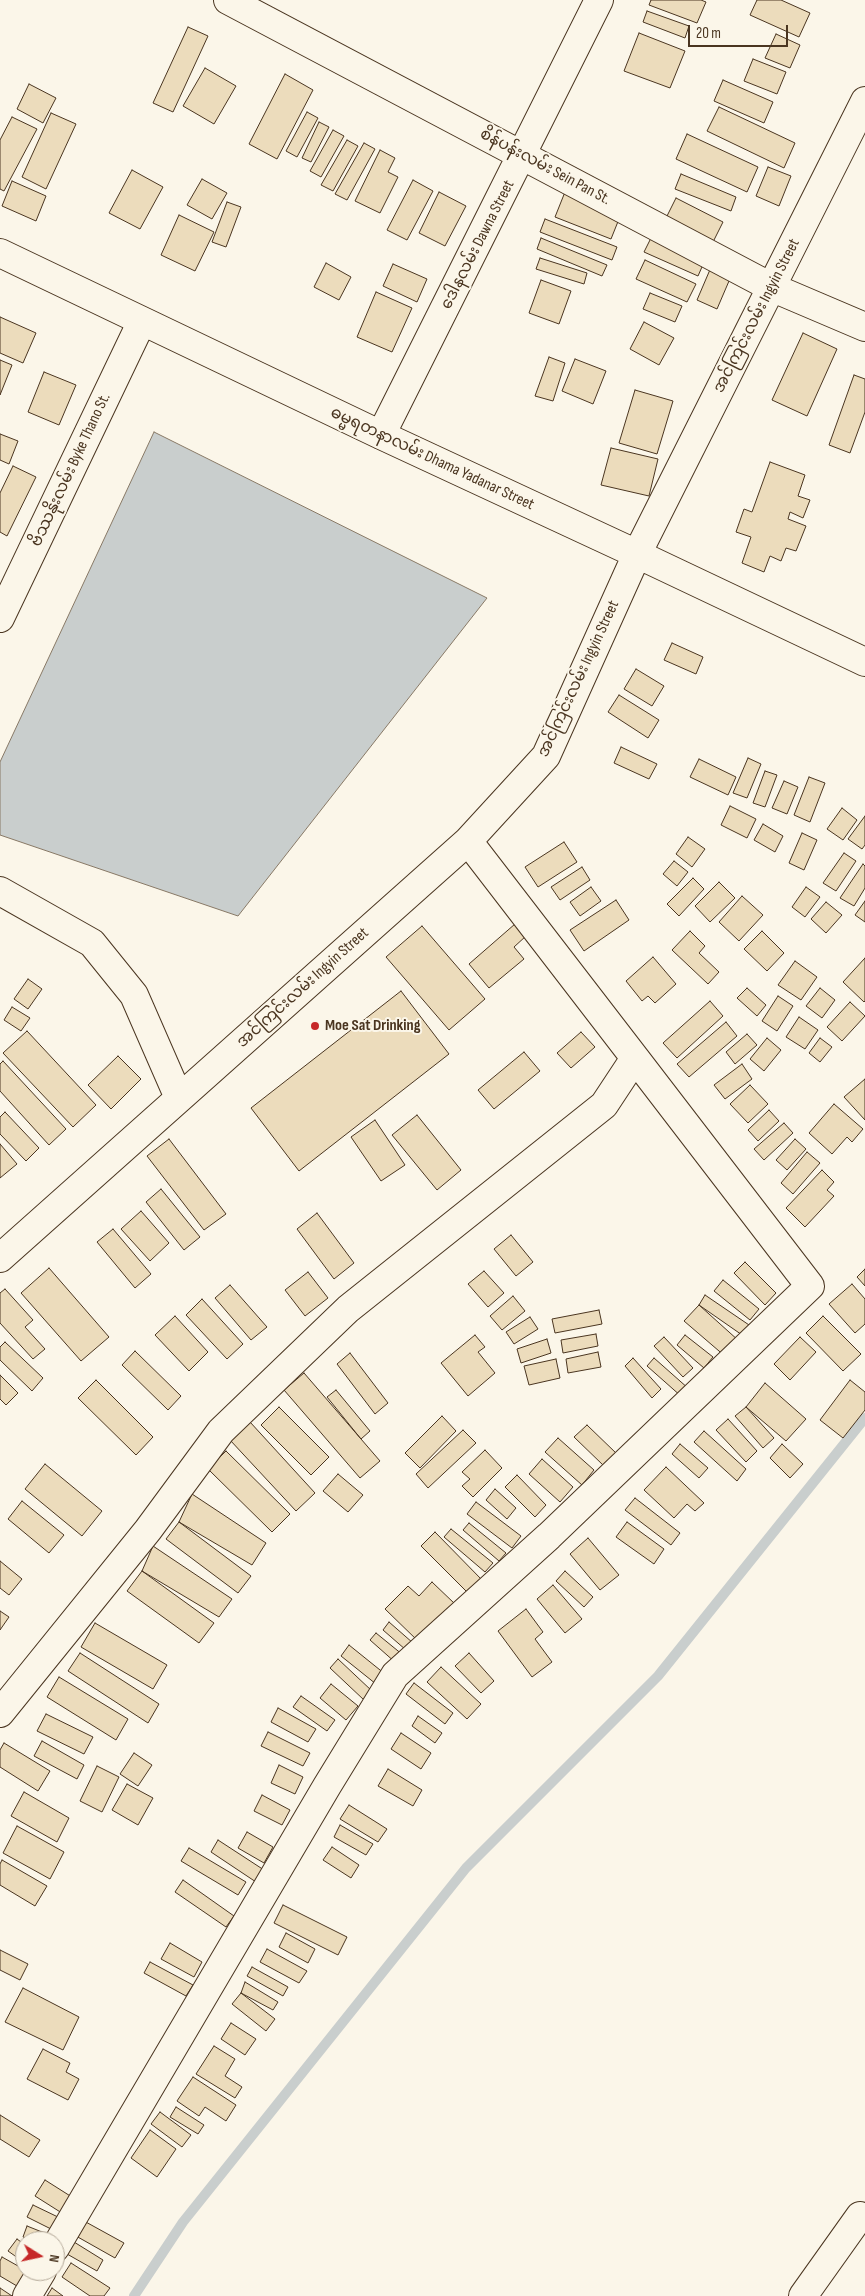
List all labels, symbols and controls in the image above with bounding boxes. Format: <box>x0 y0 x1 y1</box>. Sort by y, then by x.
scale bar <box>690 15 790 47</box>
text: 20 m <box>696 24 721 43</box>
street label: စိန်ပန်းလမ်း Sein Pan St. <box>476 124 614 210</box>
street label: ဒေါနလမ်း Dawna Street <box>437 177 519 313</box>
street label: အင်ကြင်းလမ်း Ingyin Street <box>710 236 804 396</box>
street label: ဗိဿနိုးလမ်း Byke Thano St. <box>27 390 115 550</box>
street label: ဓမ္မရတနာလမ်း Dhama Yadanar Street <box>327 403 537 515</box>
street label: အင်ကြင်းလမ်း Ingyin Street <box>534 598 624 760</box>
street label: အင်ကြင်းလမ်း Ingyin Street <box>233 924 373 1052</box>
place label: Moe Sat Drinking <box>325 1016 420 1036</box>
marker: Moe Sat Drinking <box>309 1020 321 1032</box>
north arrow <box>15 2231 65 2281</box>
text: N <box>45 2253 63 2264</box>

